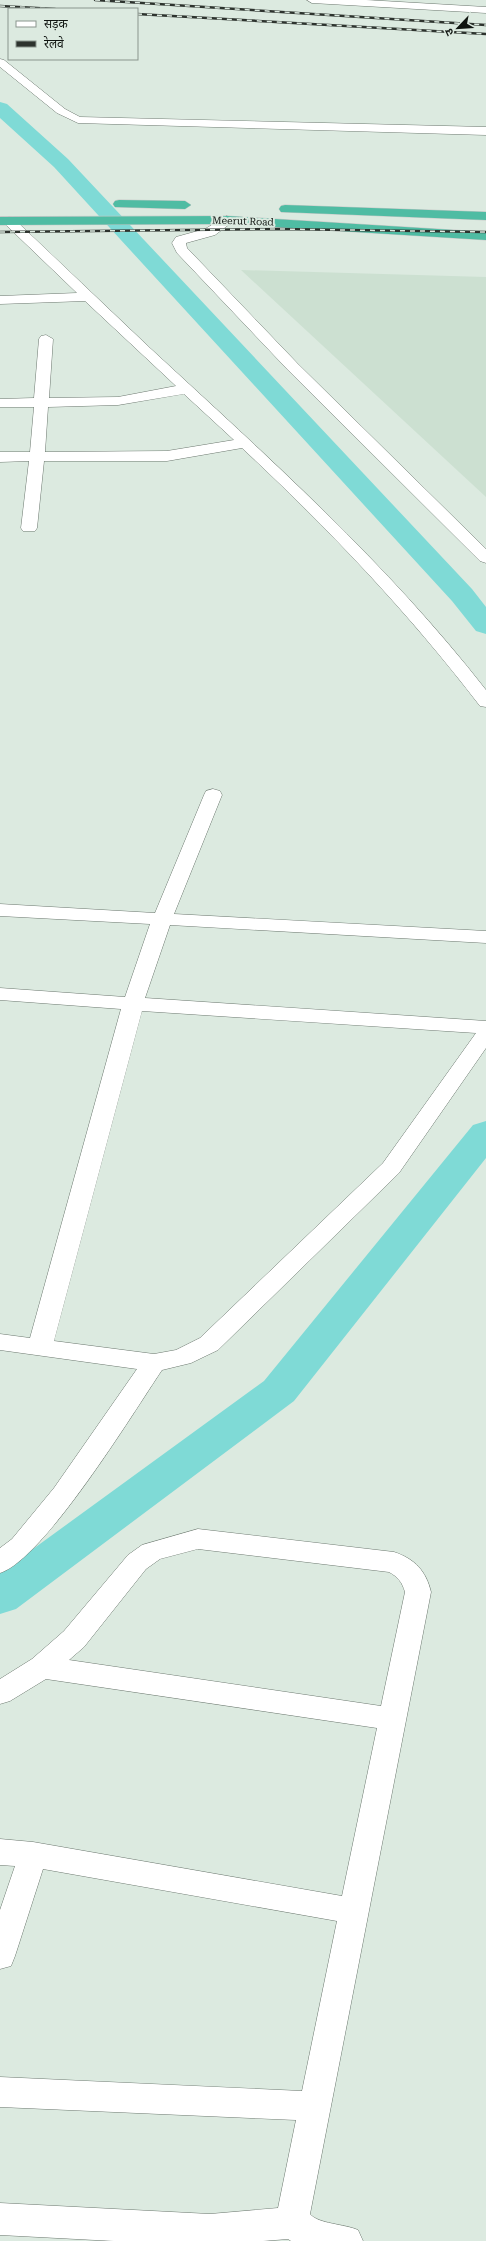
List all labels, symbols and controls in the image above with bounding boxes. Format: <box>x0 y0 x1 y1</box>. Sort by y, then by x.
legend <box>8 8 138 60</box>
north arrow <box>438 8 478 48</box>
text: सड़क <box>44 17 69 31</box>
text: उ <box>442 26 457 38</box>
text: रेलवे <box>44 36 64 51</box>
street label: Meerut Road <box>212 214 275 228</box>

